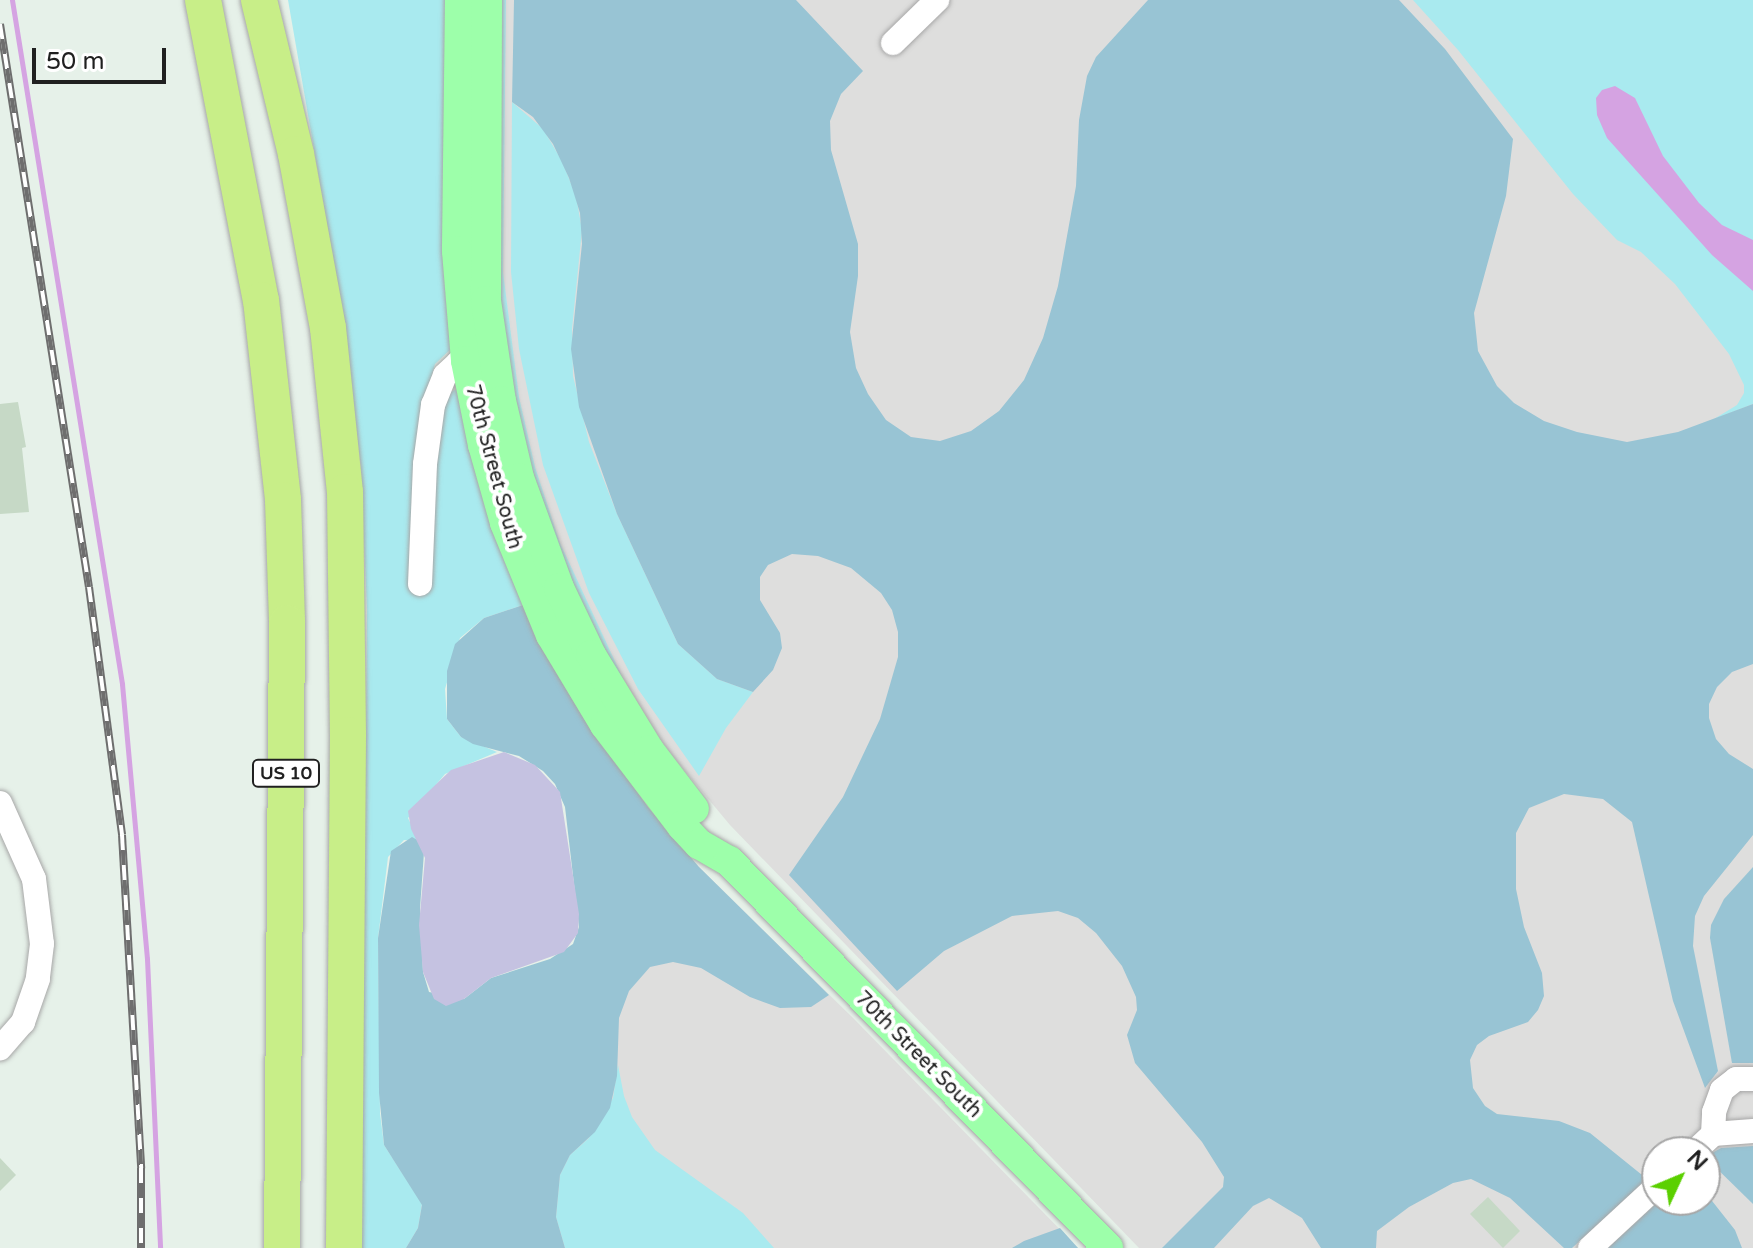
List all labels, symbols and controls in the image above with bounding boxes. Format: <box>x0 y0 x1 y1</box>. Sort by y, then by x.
scale bar <box>36 32 170 82</box>
text: 50 m <box>46 47 104 76</box>
street label: 70th Street South <box>460 382 526 552</box>
road number: US 10 <box>250 759 322 787</box>
street label: 70th Street South <box>850 987 986 1123</box>
north arrow <box>1641 1136 1721 1216</box>
text: N <box>1681 1145 1712 1176</box>

